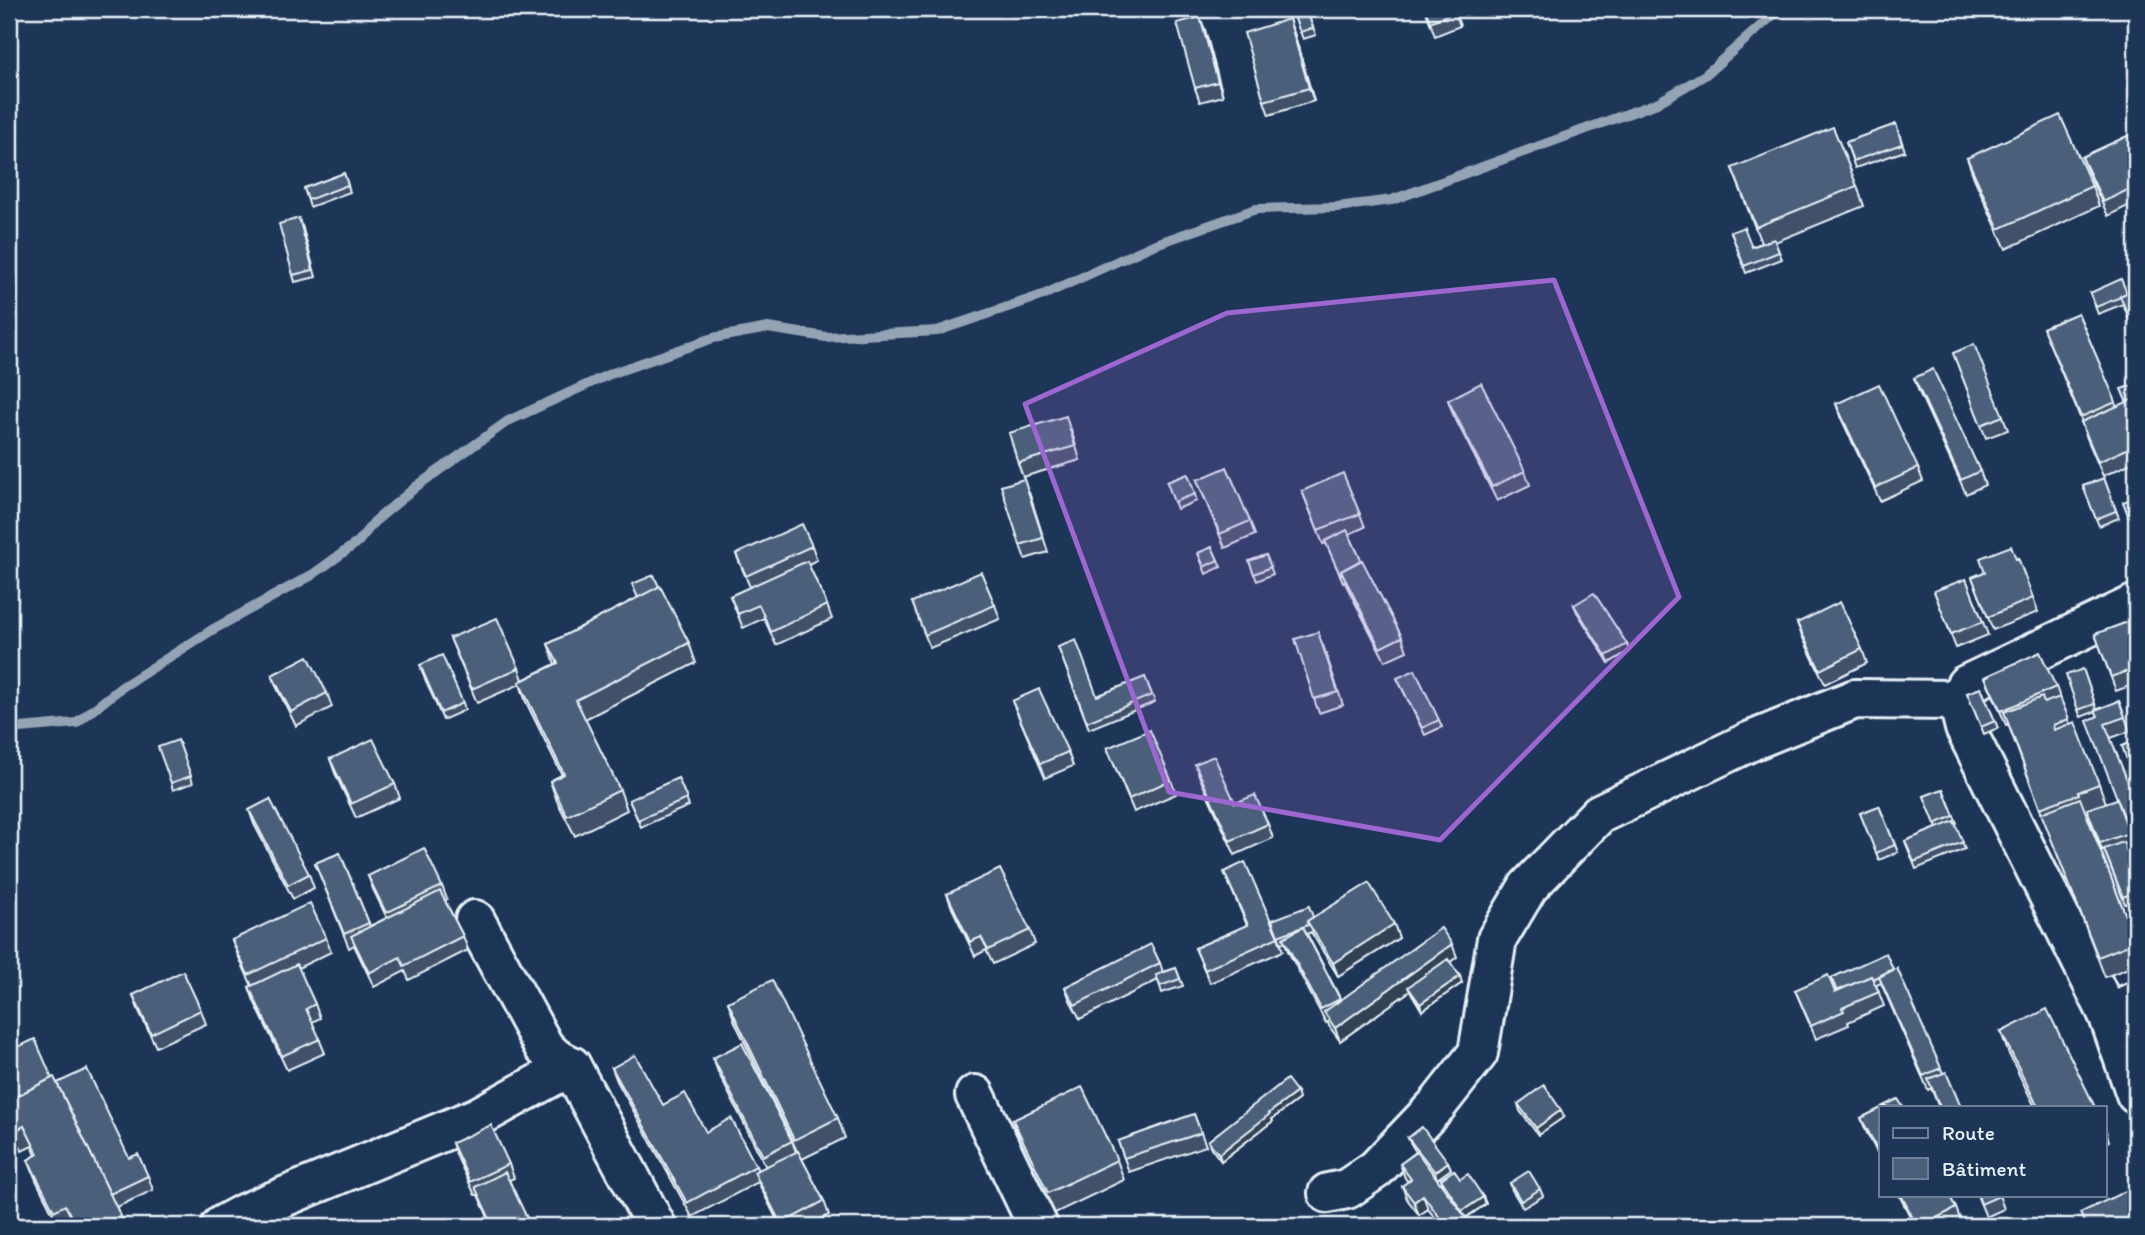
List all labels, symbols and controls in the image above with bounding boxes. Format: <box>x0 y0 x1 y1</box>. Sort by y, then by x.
legend <box>1879 1106 2106 1196</box>
text: Route <box>1942 1120 1995 1145</box>
text: Bâtiment <box>1942 1156 2026 1181</box>

